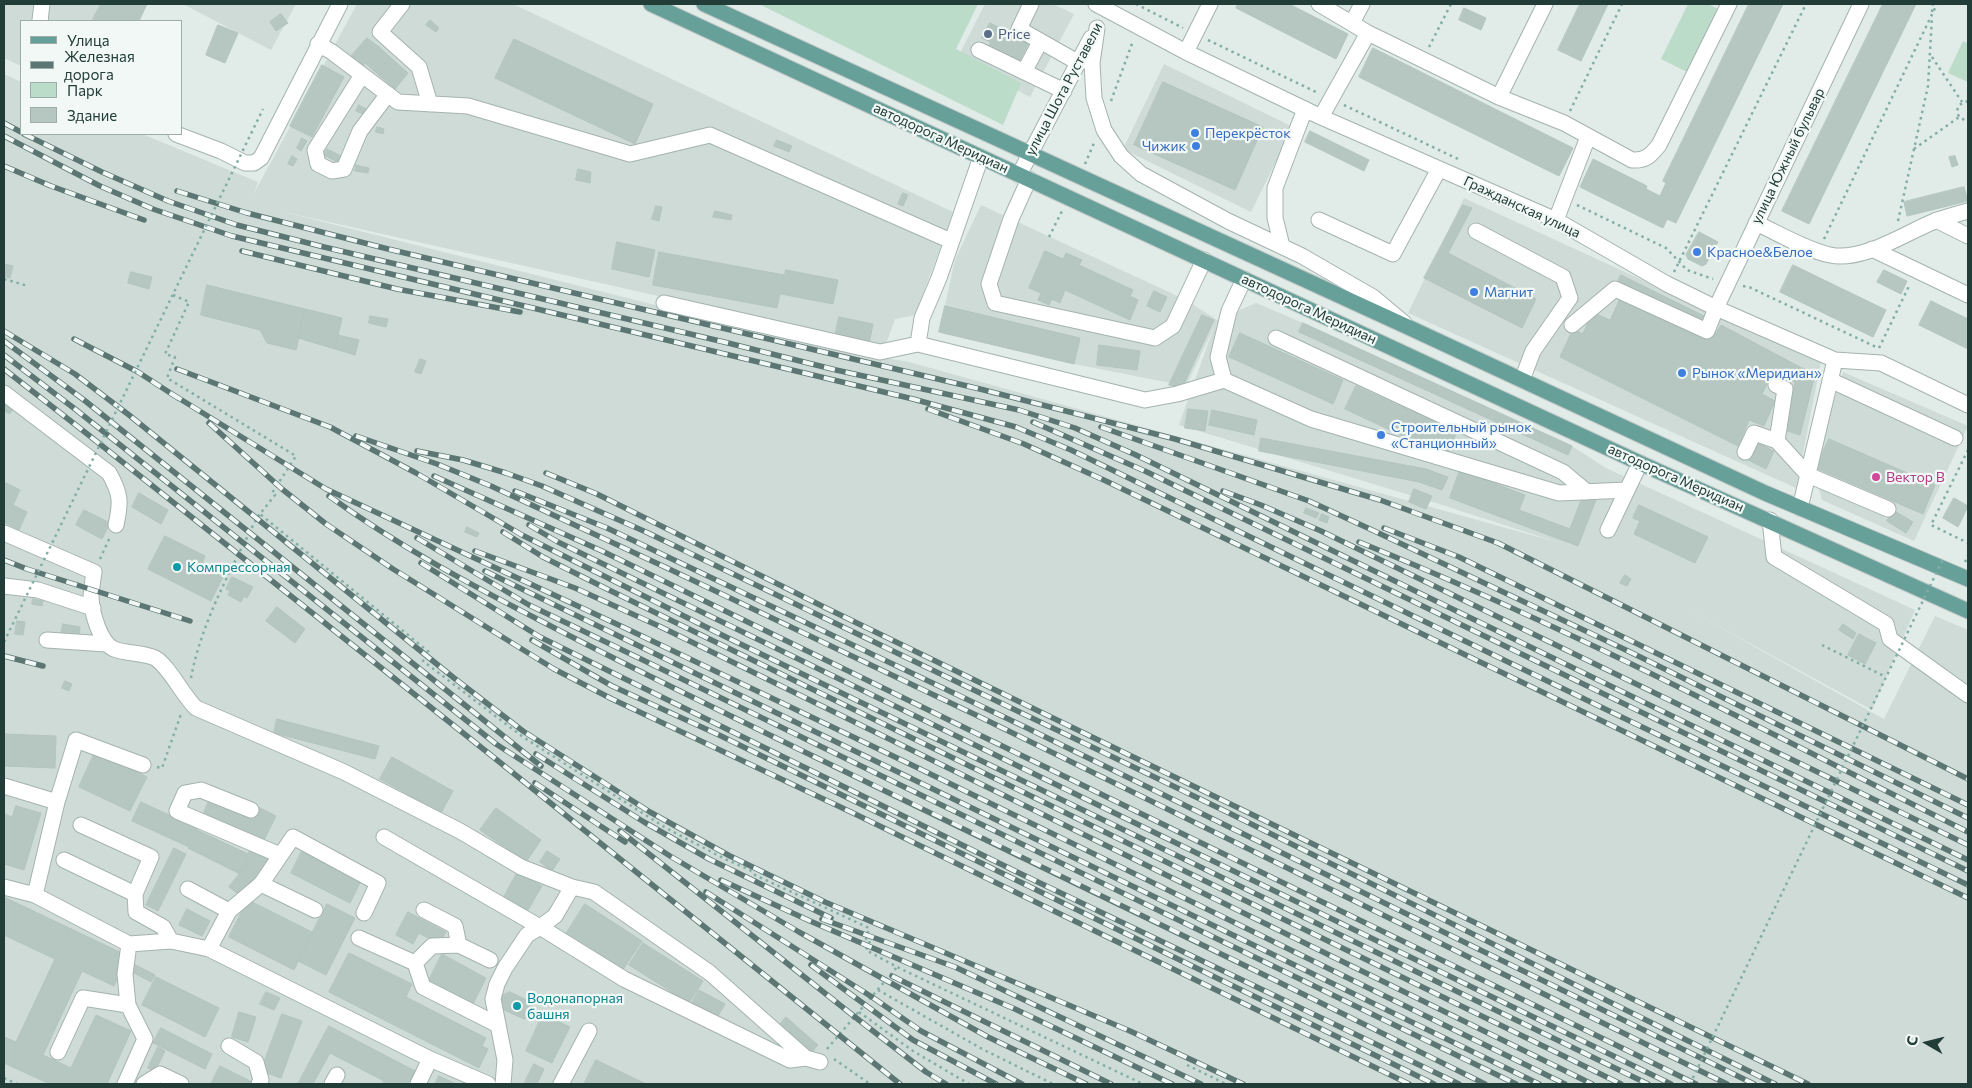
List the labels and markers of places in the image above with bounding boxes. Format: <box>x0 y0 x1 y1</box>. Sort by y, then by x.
place label: Price <box>998 26 1030 42</box>
marker: Price <box>982 28 994 40</box>
place label: Перекрёсток <box>1205 125 1291 141</box>
marker: Перекрёсток <box>1189 127 1201 139</box>
place label: Чижик <box>1142 138 1186 154</box>
marker: Чижик <box>1190 140 1202 152</box>
place label: Красное&Белое <box>1707 244 1813 260</box>
marker: Красное&Белое <box>1691 246 1703 258</box>
place label: Магнит <box>1484 284 1533 300</box>
marker: Магнит <box>1468 286 1480 298</box>
place label: Рынок «Меридиан» <box>1692 365 1822 381</box>
marker: Рынок «Меридиан» <box>1676 367 1688 379</box>
place label: Строительный рынок «Станционный» <box>1391 419 1532 452</box>
marker: Строительный рынок «Станционный» <box>1375 429 1387 441</box>
place label: Вектор В <box>1886 469 1945 485</box>
marker: Вектор В <box>1870 471 1882 483</box>
place label: Компрессорная <box>187 559 291 575</box>
marker: Компрессорная <box>171 561 183 573</box>
place label: Водонапорная башня <box>527 990 623 1022</box>
marker: Водонапорная башня <box>511 1000 523 1012</box>

